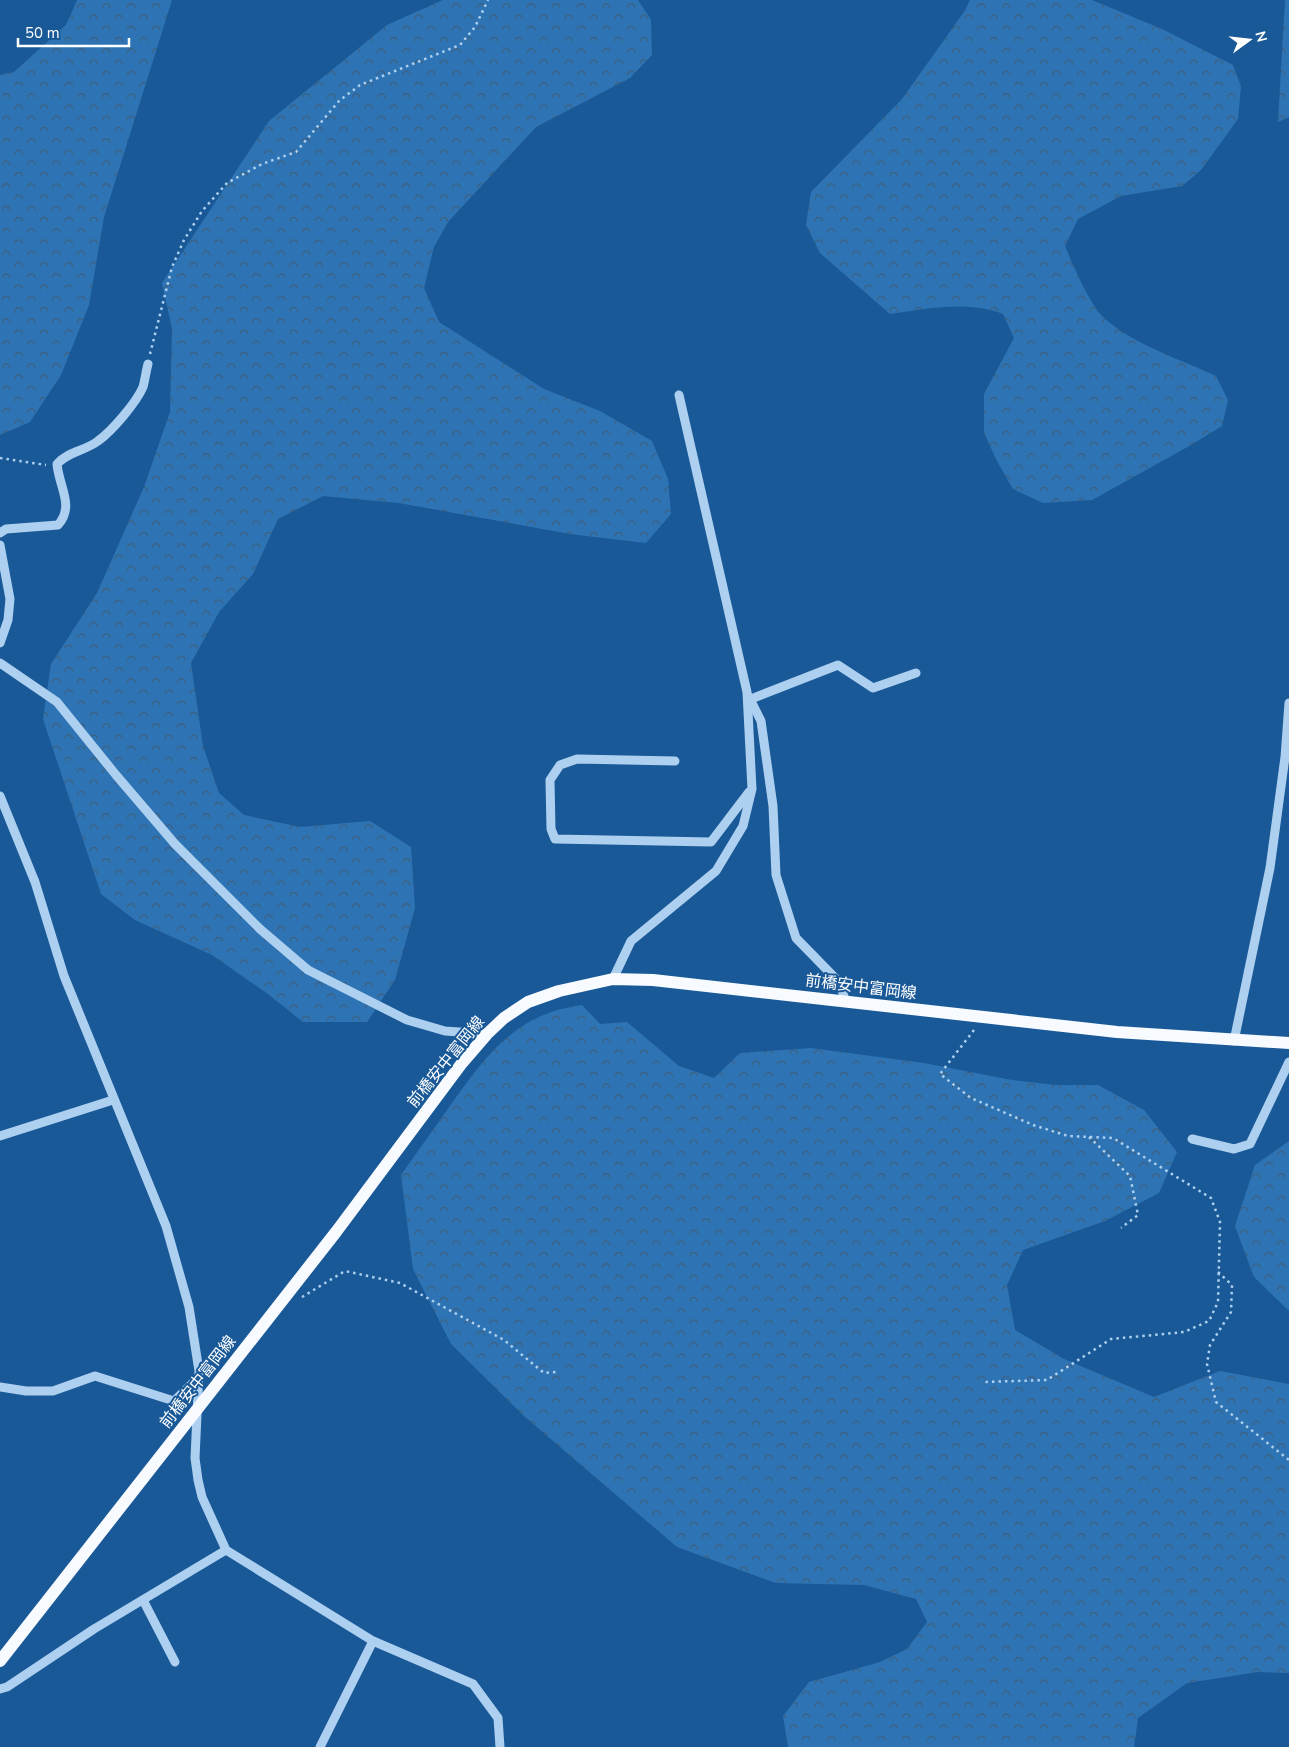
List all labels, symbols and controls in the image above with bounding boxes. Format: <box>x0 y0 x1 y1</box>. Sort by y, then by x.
scale bar <box>18 15 129 47</box>
north arrow <box>1224 15 1274 65</box>
text: 50 m <box>25 23 60 43</box>
text: N <box>1251 29 1272 44</box>
street label: 前橋安中富岡線 <box>804 969 918 1005</box>
street label: 前橋安中富岡線 <box>402 1012 490 1112</box>
street label: 前橋安中富岡線 <box>155 1331 241 1433</box>

